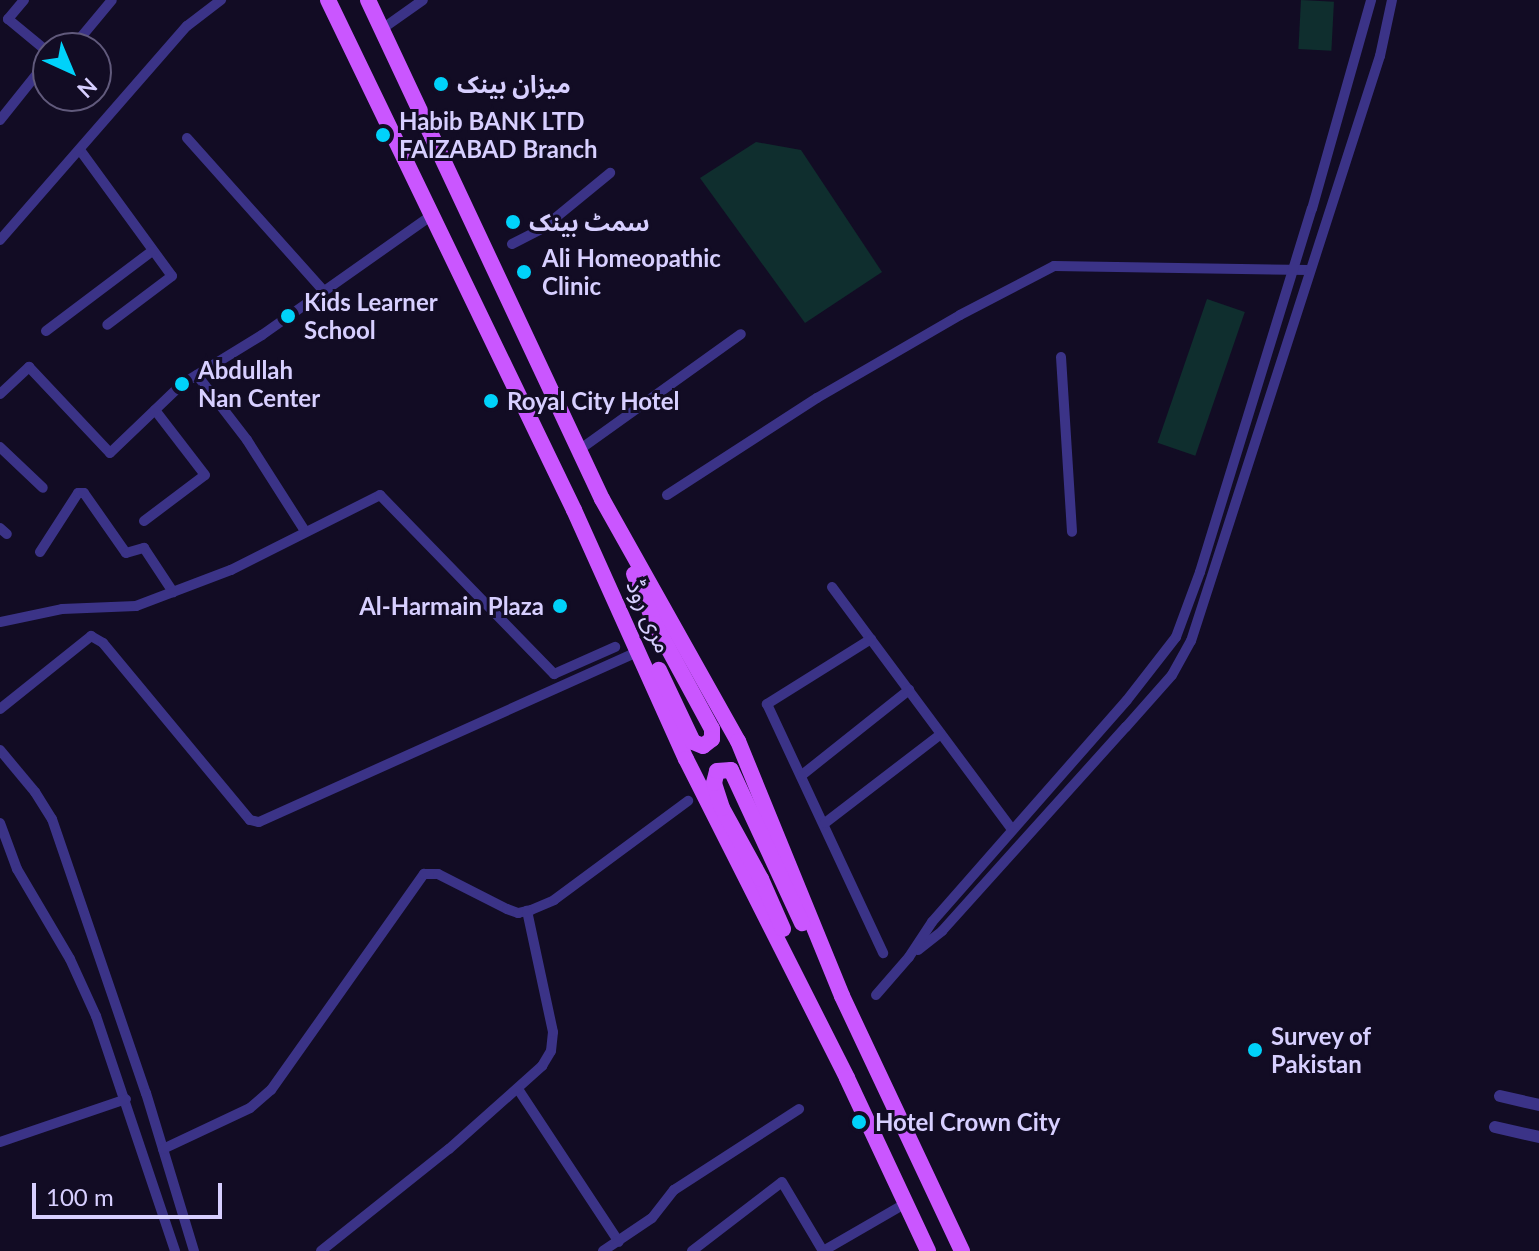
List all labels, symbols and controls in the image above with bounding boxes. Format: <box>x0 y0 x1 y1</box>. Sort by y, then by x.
north arrow <box>32 32 112 112</box>
place label: میزان بینک <box>457 70 571 98</box>
text: N <box>72 73 103 104</box>
marker: میزان بینک <box>432 75 450 93</box>
place label: Habib BANK LTD FAIZABAD Branch <box>399 107 598 163</box>
marker: Habib BANK LTD FAIZABAD Branch <box>374 126 392 144</box>
place label: سمٹ بینک <box>529 208 650 236</box>
marker: سمٹ بینک <box>504 213 522 231</box>
place label: Ali Homeopathic Clinic <box>542 244 721 300</box>
marker: Ali Homeopathic Clinic <box>513 261 535 283</box>
place label: Kids Learner School <box>304 288 438 344</box>
marker: Kids Learner School <box>279 307 297 325</box>
place label: Abdullah Nan Center <box>198 356 320 412</box>
marker: Abdullah Nan Center <box>173 375 191 393</box>
place label: Royal City Hotel <box>507 387 680 415</box>
marker: Royal City Hotel <box>482 392 500 410</box>
street label: مری روڈ <box>621 575 679 657</box>
place label: Al-Harmain Plaza <box>359 592 544 620</box>
marker: Al-Harmain Plaza <box>551 597 569 615</box>
place label: Survey of Pakistan <box>1271 1022 1372 1078</box>
marker: Survey of Pakistan <box>1246 1041 1264 1059</box>
place label: Hotel Crown City <box>875 1108 1060 1136</box>
marker: Hotel Crown City <box>850 1113 868 1131</box>
scale bar <box>36 1167 226 1217</box>
text: 100 m <box>46 1182 114 1211</box>

